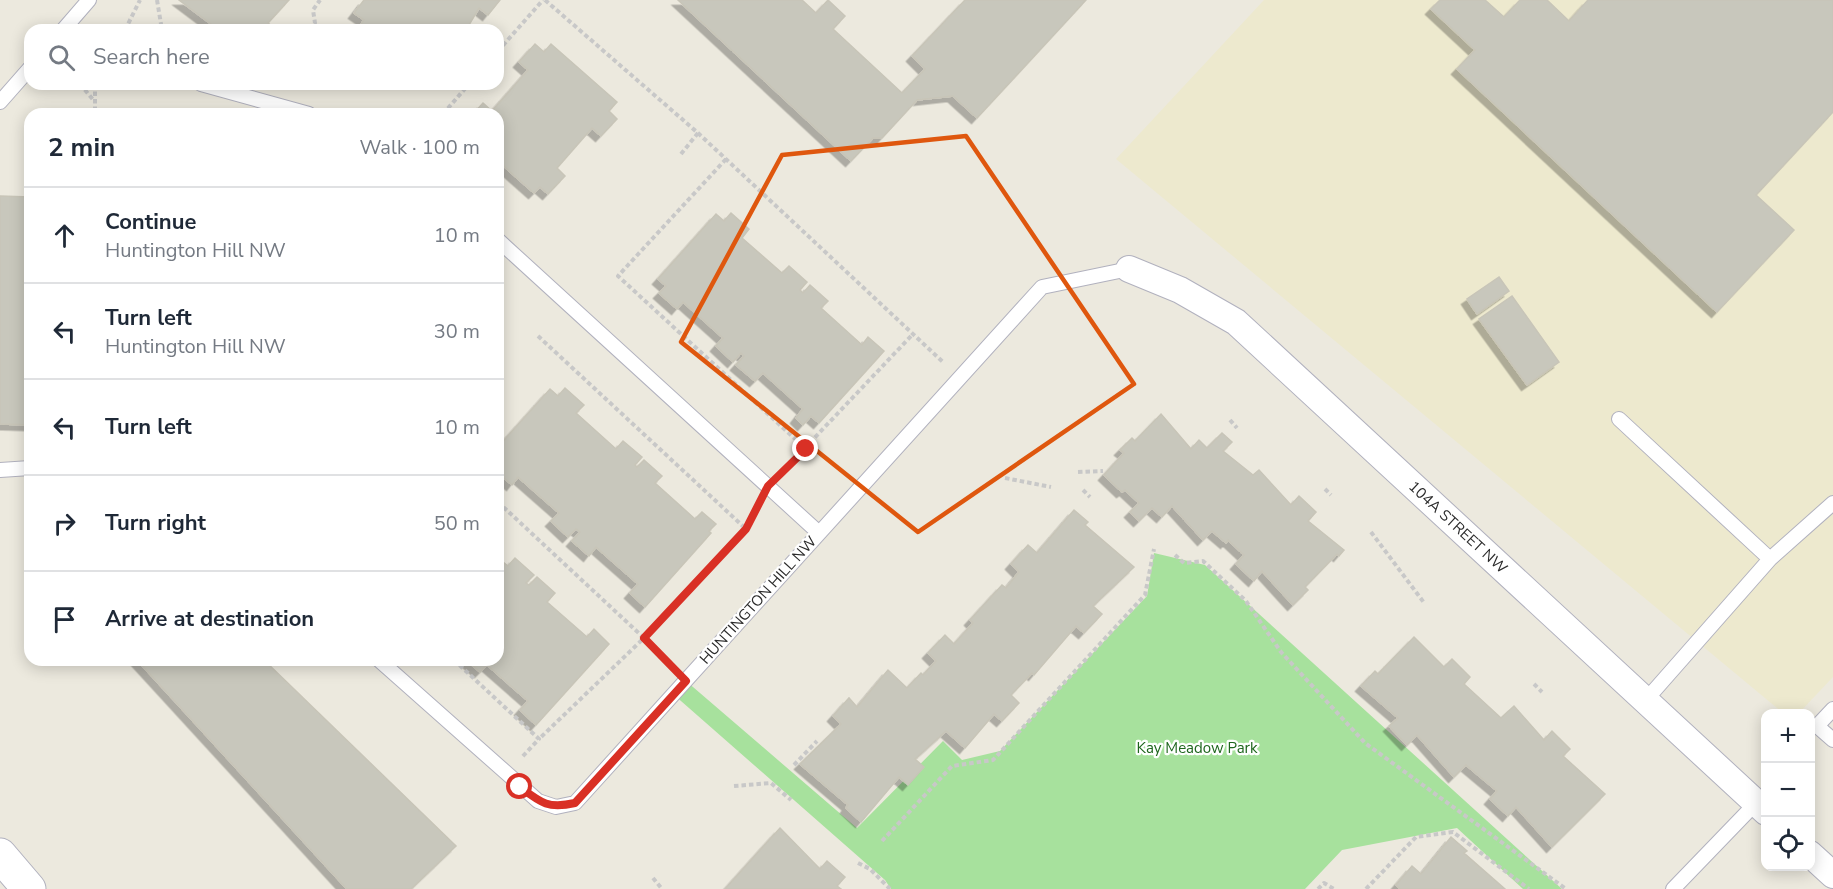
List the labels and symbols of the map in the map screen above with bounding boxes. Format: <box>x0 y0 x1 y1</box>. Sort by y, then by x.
route end <box>792 435 818 461</box>
street label: 104A STREET NW <box>1404 477 1512 578</box>
street label: HUNTINGTON HILL NW <box>695 531 821 668</box>
park label: Kay Meadow Park <box>1137 738 1258 758</box>
route start <box>506 773 532 799</box>

